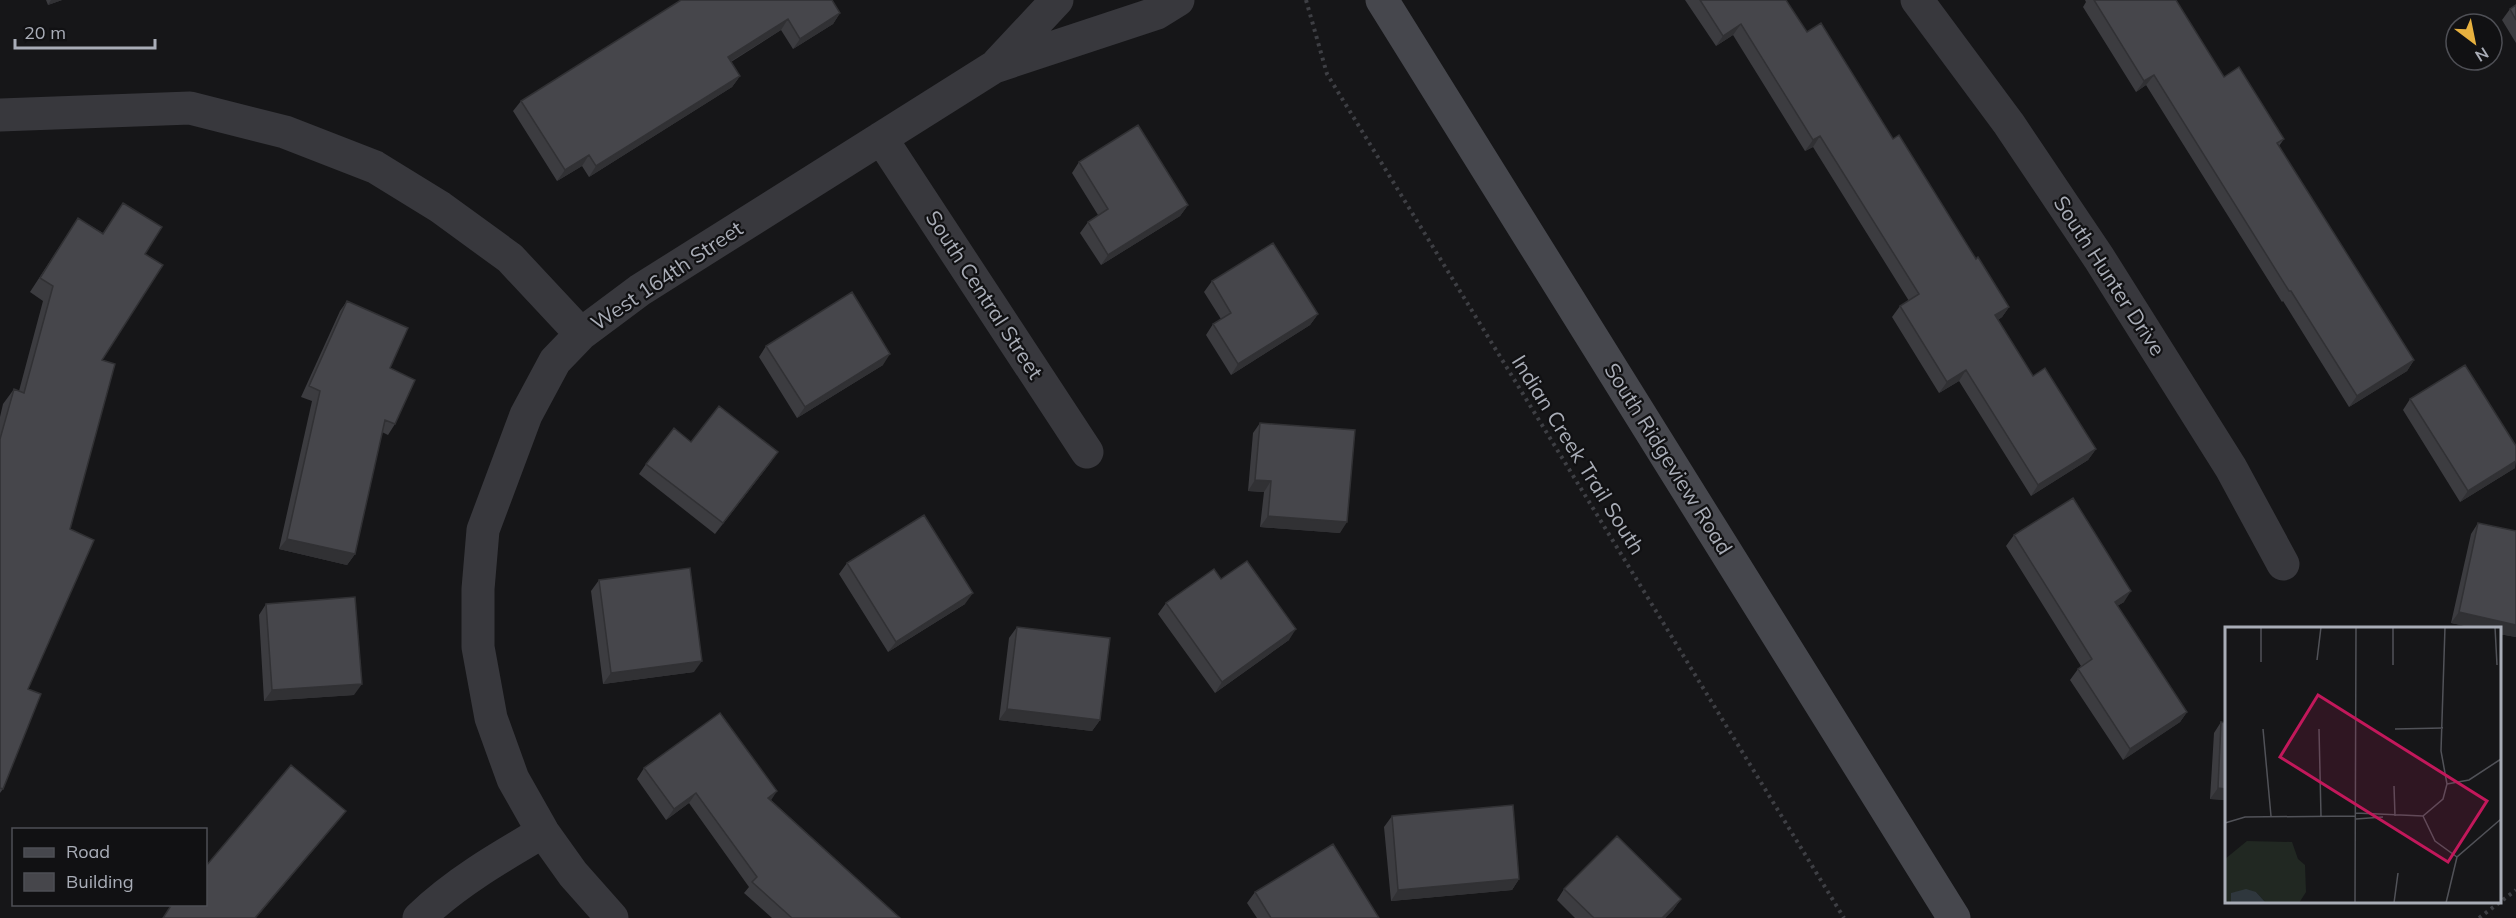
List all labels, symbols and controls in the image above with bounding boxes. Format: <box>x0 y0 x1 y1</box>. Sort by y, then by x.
scale bar <box>15 12 154 50</box>
north arrow <box>2444 12 2504 72</box>
text: 20 m <box>24 21 66 44</box>
text: N <box>2472 43 2492 66</box>
street label: South Hunter Drive <box>2048 191 2171 360</box>
street label: South Central Street <box>921 205 1049 384</box>
street label: West 164th Street <box>586 215 747 336</box>
street label: Indian Creek Trail South <box>1507 350 1651 559</box>
street label: South Ridgeview Road <box>1599 358 1738 559</box>
inset map <box>2225 627 2501 903</box>
legend <box>12 828 207 906</box>
text: Road <box>66 840 110 863</box>
text: Building <box>66 870 134 893</box>

